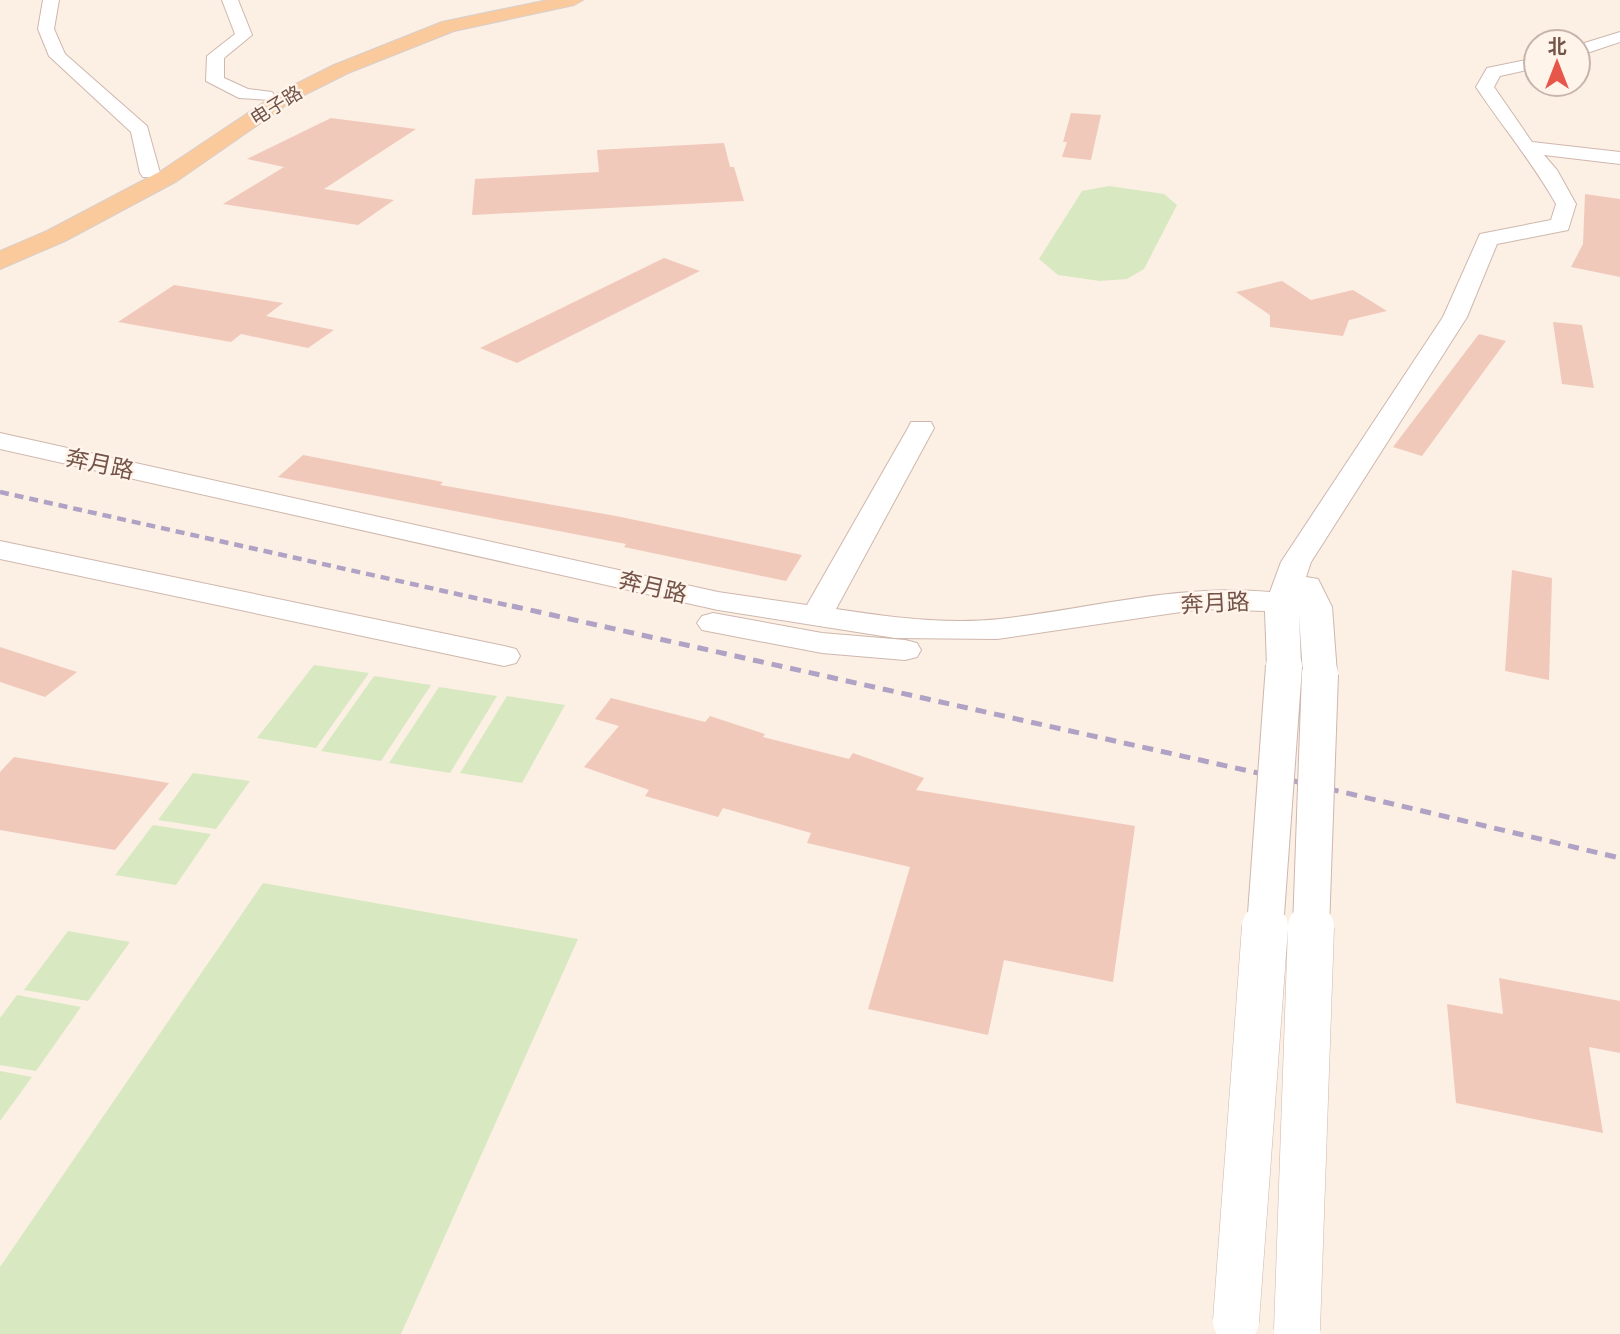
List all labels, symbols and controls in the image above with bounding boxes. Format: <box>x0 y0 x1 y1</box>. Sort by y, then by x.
north arrow <box>1522 28 1592 98</box>
text: 北 <box>1547 35 1567 58</box>
street label: 电子路 <box>246 81 307 130</box>
street label: 奔月路 <box>63 443 137 485</box>
street label: 奔月路 <box>616 566 690 608</box>
street label: 奔月路 <box>1180 587 1250 619</box>

